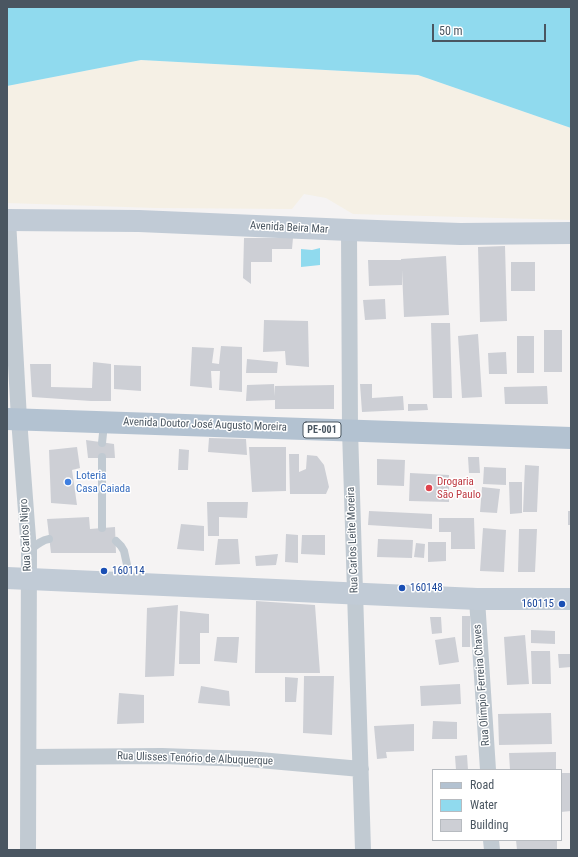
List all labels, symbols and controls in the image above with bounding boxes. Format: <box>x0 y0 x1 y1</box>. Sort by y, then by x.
scale bar <box>434 16 548 42</box>
text: 50 m <box>439 24 463 38</box>
street label: Avenida Beira Mar <box>249 219 329 237</box>
street label: Avenida Doutor José Augusto Moreira <box>123 416 287 434</box>
road number: PE-001 <box>303 422 341 438</box>
place label: Loteria Casa Caiada <box>76 469 130 495</box>
place label: Drogaria São Paulo <box>437 475 481 501</box>
marker: Loteria Casa Caiada <box>63 477 73 487</box>
marker: Drogaria São Paulo <box>424 483 434 493</box>
street label: Rua Carlos Leite Moreira <box>345 487 361 593</box>
street label: Rua Carlos Nigro <box>18 498 34 572</box>
place label: 160114 <box>112 564 145 578</box>
marker: 160114 <box>99 566 109 576</box>
place label: 160148 <box>410 581 443 595</box>
marker: 160148 <box>397 583 407 593</box>
place label: 160115 <box>521 597 554 611</box>
marker: 160115 <box>557 599 567 609</box>
street label: Rua Olímpio Ferreira Chaves <box>471 624 493 746</box>
street label: Rua Ulisses Tenório de Albuquerque <box>117 750 273 768</box>
legend <box>432 769 562 841</box>
text: Road <box>470 778 494 792</box>
text: Water <box>470 798 498 812</box>
text: Building <box>470 818 508 832</box>

